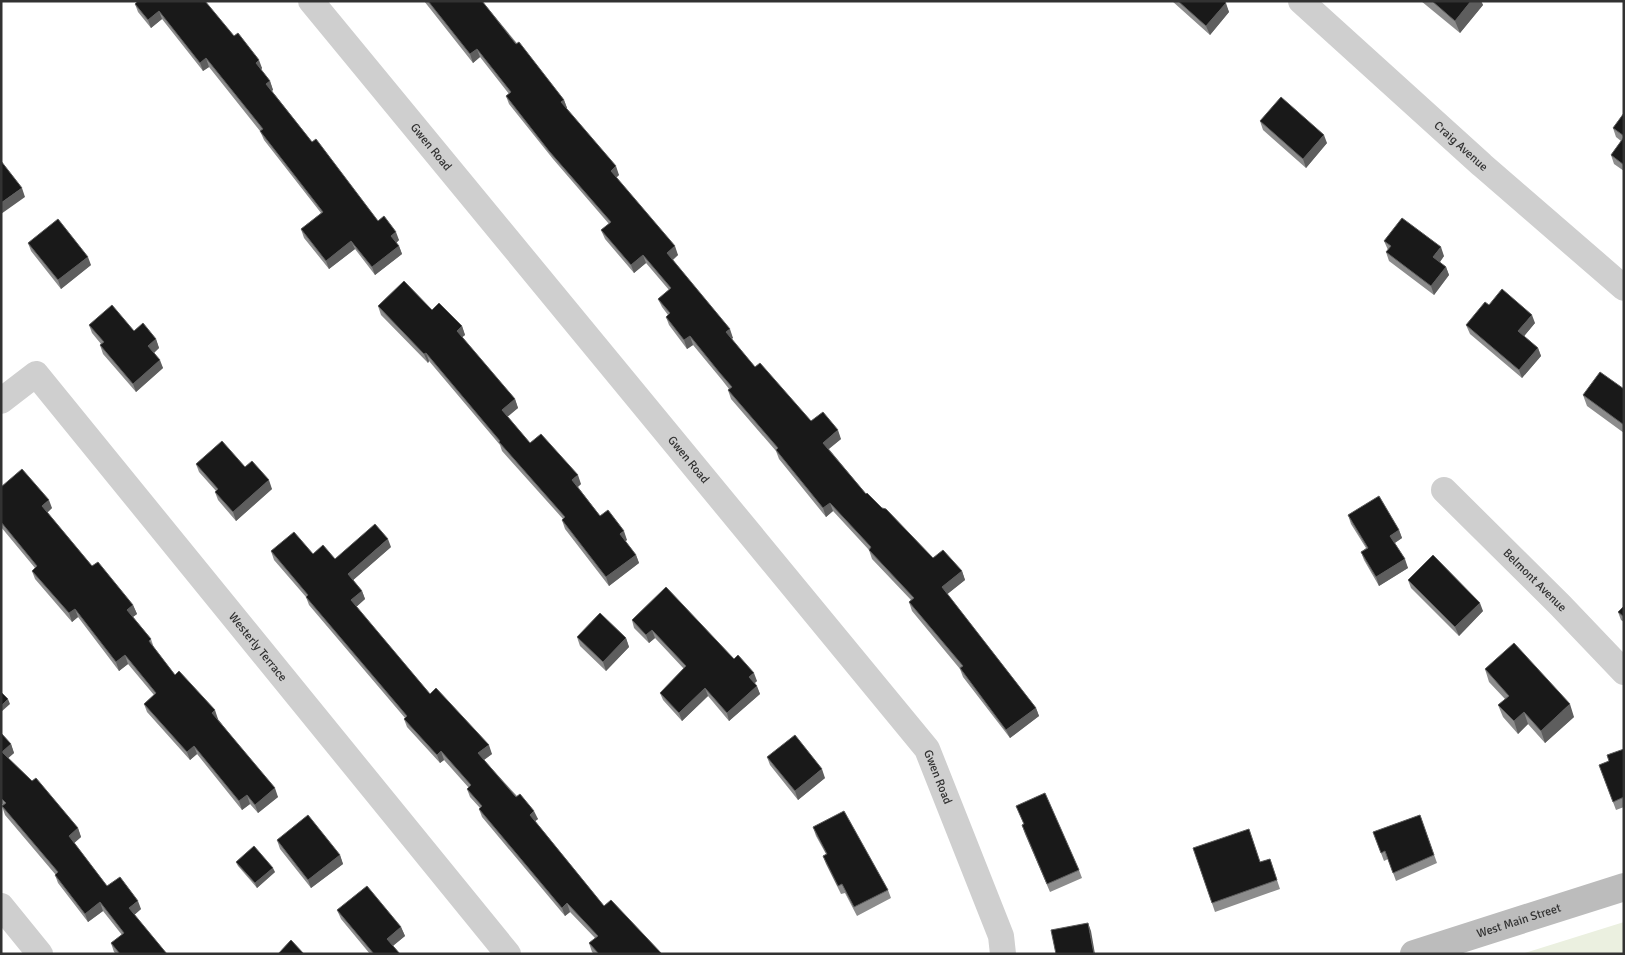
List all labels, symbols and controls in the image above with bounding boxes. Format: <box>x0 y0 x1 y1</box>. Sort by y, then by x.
street label: Craig Avenue <box>1431 118 1491 174</box>
street label: Gwen Road <box>407 120 455 174</box>
street label: Gwen Road <box>665 433 713 486</box>
street label: Belmont Avenue <box>1500 545 1570 615</box>
street label: Westerly Terrace <box>226 609 291 684</box>
street label: Gwen Road <box>921 748 956 806</box>
street label: West Main Street <box>1475 900 1563 941</box>

